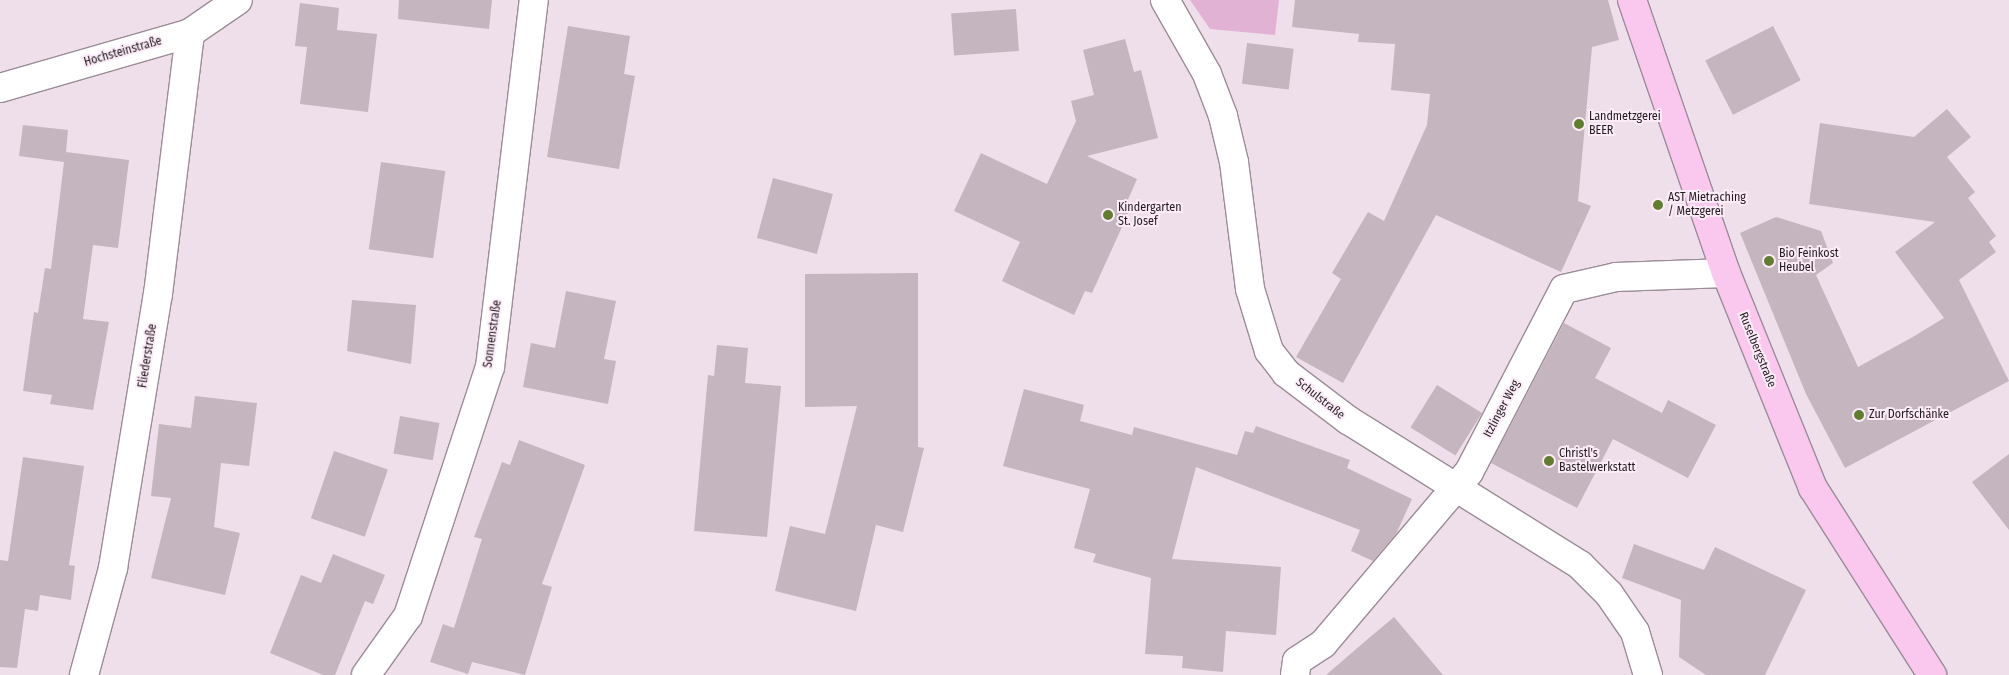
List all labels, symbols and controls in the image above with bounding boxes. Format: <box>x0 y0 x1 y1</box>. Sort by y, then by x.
street label: Hochsteinstraße <box>82 34 164 70</box>
place label: Landmetzgerei BEER <box>1589 110 1661 138</box>
marker: Landmetzgerei BEER <box>1573 118 1585 130</box>
place label: AST Mietraching / Metzgerei <box>1668 191 1746 219</box>
marker: AST Mietraching / Metzgerei <box>1652 199 1664 211</box>
place label: Kindergarten St. Josef <box>1118 201 1182 229</box>
marker: Kindergarten St. Josef <box>1102 209 1114 221</box>
place label: Bio Feinkost Heubel <box>1779 247 1839 275</box>
marker: Bio Feinkost Heubel <box>1763 255 1775 267</box>
street label: Sonnenstraße <box>481 299 505 369</box>
street label: Ruselbergstraße <box>1735 310 1779 390</box>
street label: Fliederstraße <box>136 323 160 389</box>
street label: Schulstraße <box>1293 375 1347 423</box>
street label: Itzlinger Weg <box>1481 378 1523 440</box>
place label: Zur Dorfschänke <box>1869 408 1949 422</box>
marker: Zur Dorfschänke <box>1853 409 1865 421</box>
place label: Christl's Bastelwerkstatt <box>1559 447 1636 475</box>
marker: Christl's Bastelwerkstatt <box>1543 455 1555 467</box>

